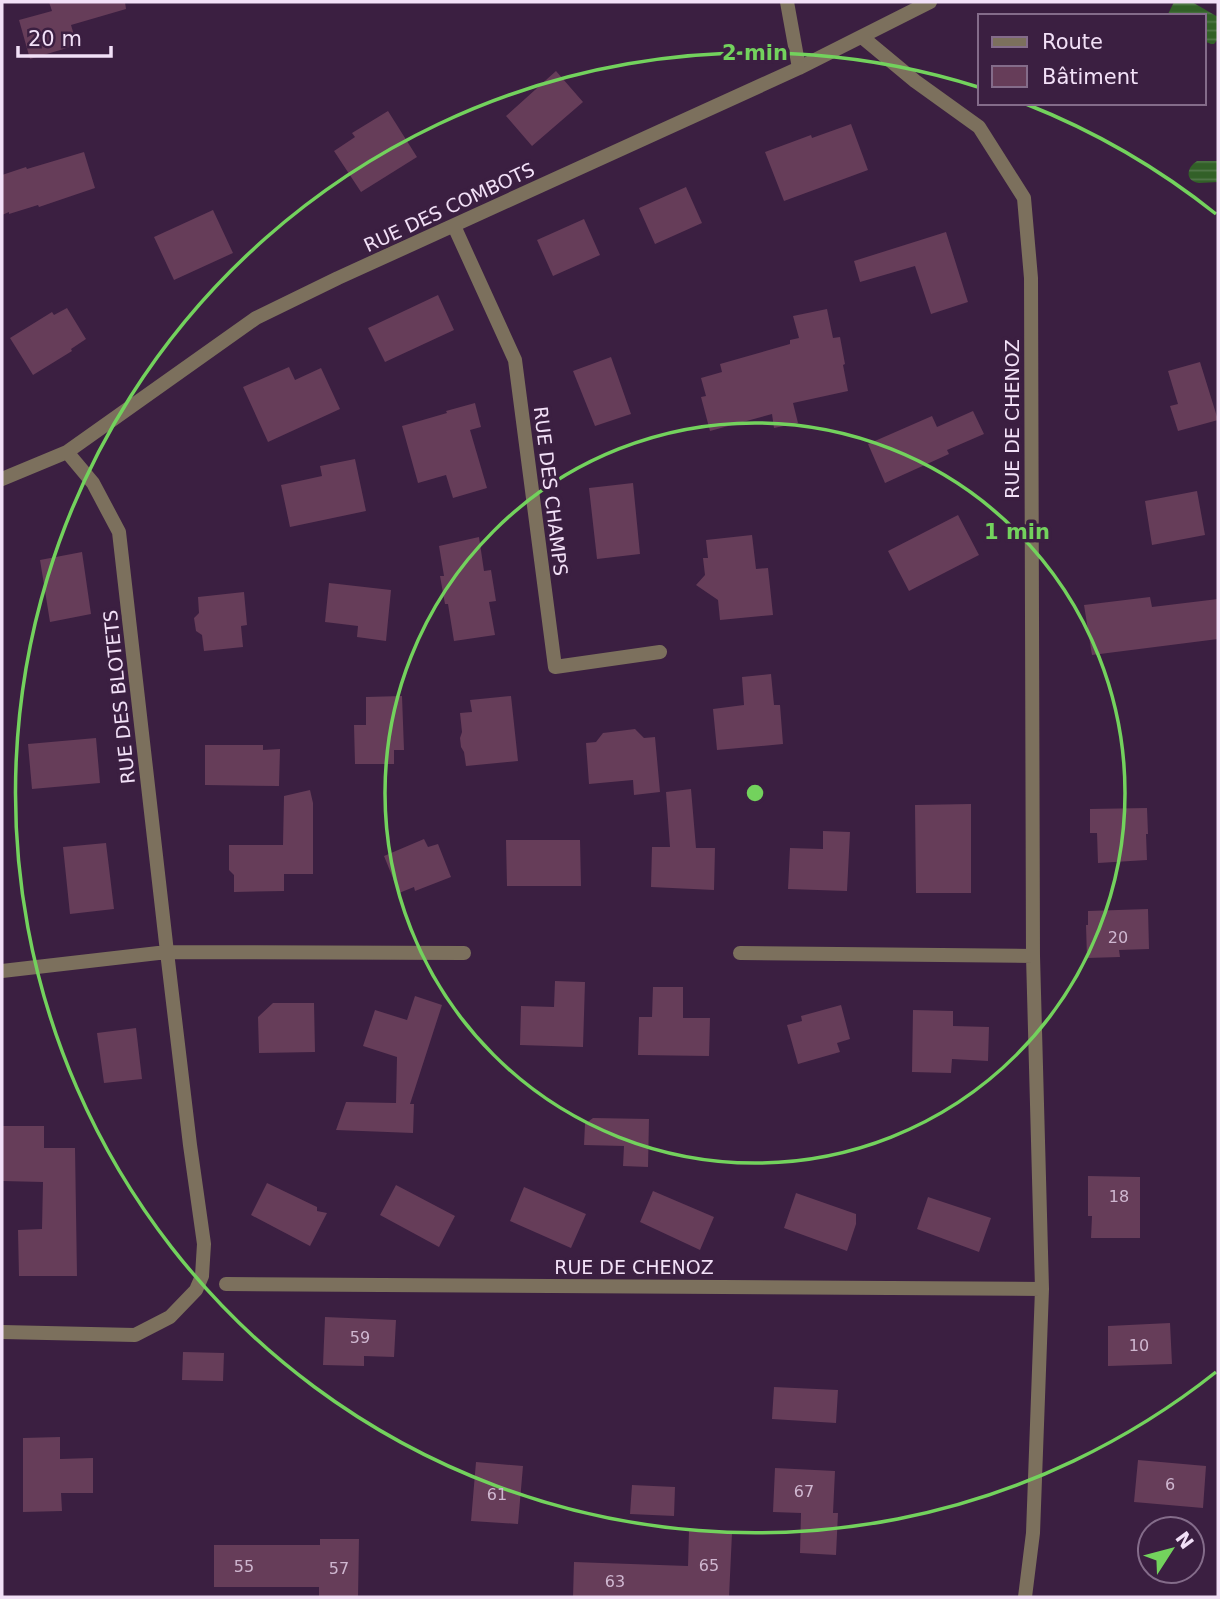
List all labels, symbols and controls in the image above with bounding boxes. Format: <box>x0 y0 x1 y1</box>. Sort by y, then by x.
scale bar <box>18 14 110 58</box>
legend <box>978 14 1206 105</box>
text: 20 m <box>28 27 82 51</box>
text: Route <box>1042 30 1103 54</box>
text: 2 min <box>722 41 788 65</box>
text: Bâtiment <box>1042 65 1138 89</box>
street label: RUE DES COMBOTS <box>360 158 538 256</box>
street label: RUE DE CHENOZ <box>1001 339 1023 499</box>
street label: RUE DES CHAMPS <box>530 405 572 577</box>
text: 1 min <box>984 520 1050 544</box>
street label: RUE DES BLOTETS <box>99 609 139 785</box>
centre of rings <box>743 781 767 805</box>
house number: 20 <box>1108 928 1128 947</box>
house number: 18 <box>1109 1187 1129 1206</box>
street label: RUE DE CHENOZ <box>554 1256 714 1278</box>
house number: 59 <box>350 1328 370 1347</box>
house number: 10 <box>1129 1336 1149 1355</box>
house number: 6 <box>1165 1475 1175 1494</box>
house number: 67 <box>794 1482 814 1501</box>
house number: 61 <box>487 1485 507 1504</box>
north arrow <box>1136 1515 1206 1585</box>
text: N <box>1171 1527 1198 1553</box>
house number: 65 <box>699 1556 719 1575</box>
house number: 55 <box>234 1557 254 1576</box>
house number: 57 <box>329 1559 349 1578</box>
house number: 63 <box>605 1572 625 1591</box>

